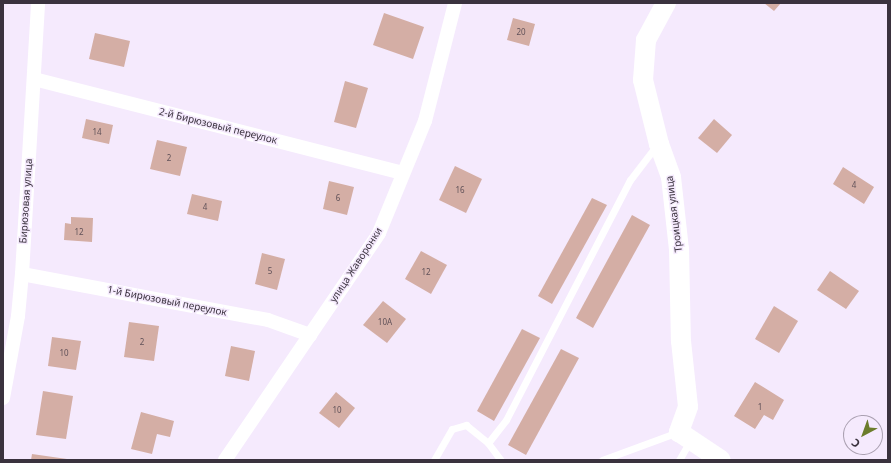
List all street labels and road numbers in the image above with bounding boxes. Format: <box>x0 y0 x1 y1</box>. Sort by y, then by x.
street label: 2-й Бирюзовый переулок <box>158 105 278 147</box>
street label: Бирюзовая улица <box>17 158 35 244</box>
street label: Троицкая улица <box>663 175 685 253</box>
street label: улица Жаворонки <box>327 225 385 305</box>
street label: 1-й Бирюзовый переулок <box>106 284 228 318</box>

